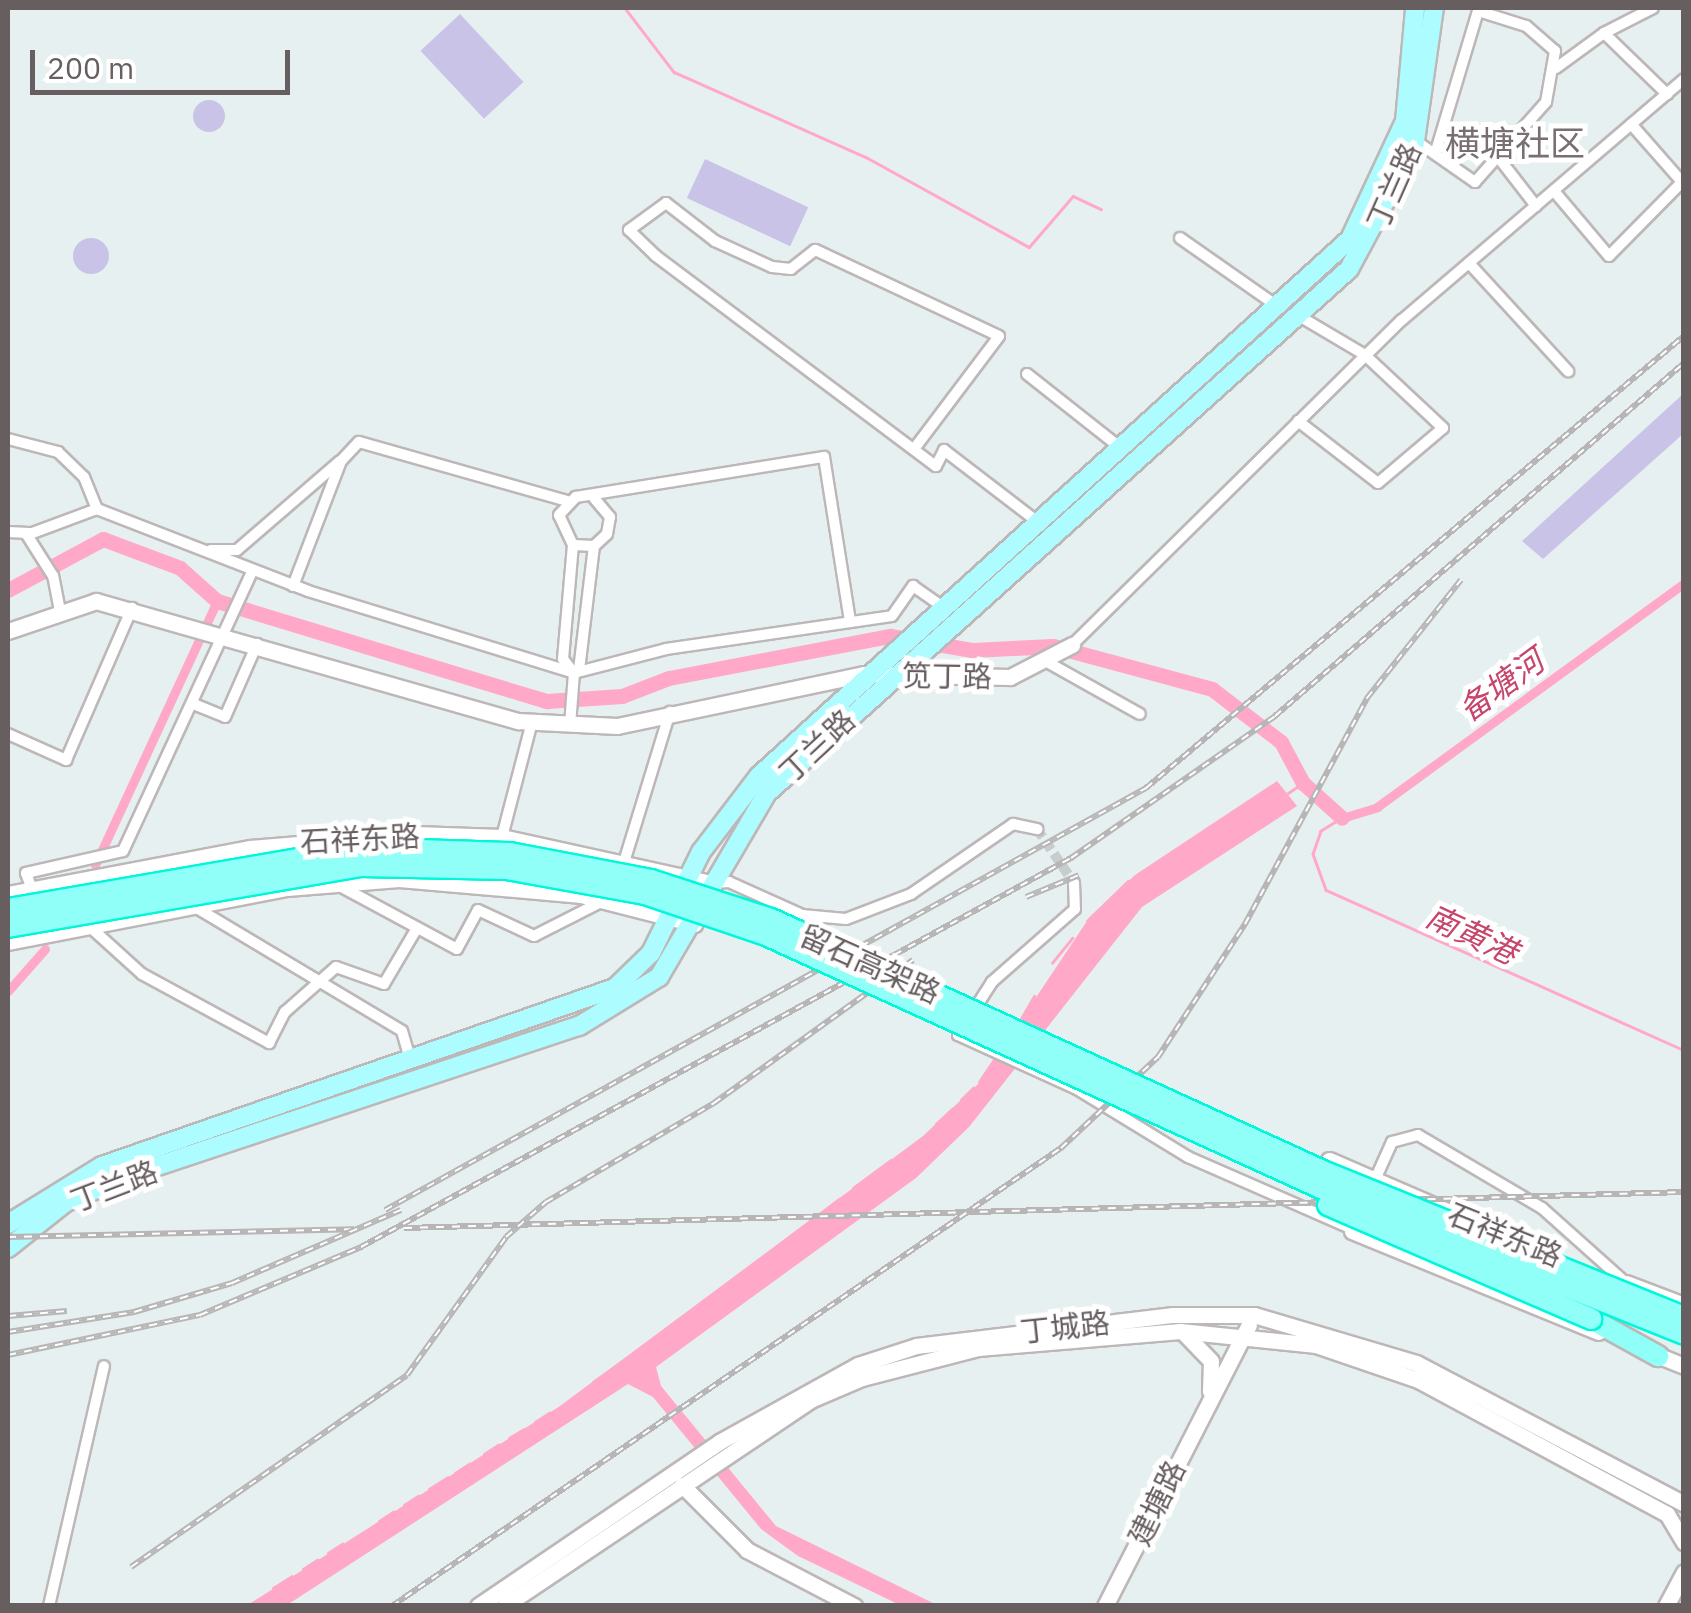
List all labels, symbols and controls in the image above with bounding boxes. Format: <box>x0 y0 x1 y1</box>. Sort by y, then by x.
scale bar <box>35 30 295 92</box>
text: 200 m <box>47 48 134 87</box>
district label: 横塘社区 <box>1445 122 1585 164</box>
street label: 丁兰路 <box>1359 138 1429 234</box>
water label: 备塘河 <box>1451 641 1551 729</box>
street label: 笕丁路 <box>902 657 992 695</box>
street label: 丁兰路 <box>772 702 862 790</box>
street label: 石祥东路 <box>299 818 421 860</box>
water label: 南黄港 <box>1420 896 1524 972</box>
street label: 留石高架路 <box>794 917 946 1011</box>
street label: 丁兰路 <box>66 1153 162 1219</box>
street label: 石祥东路 <box>1443 1196 1567 1274</box>
street label: 丁城路 <box>1018 1304 1112 1350</box>
street label: 建塘路 <box>1121 1455 1193 1551</box>

